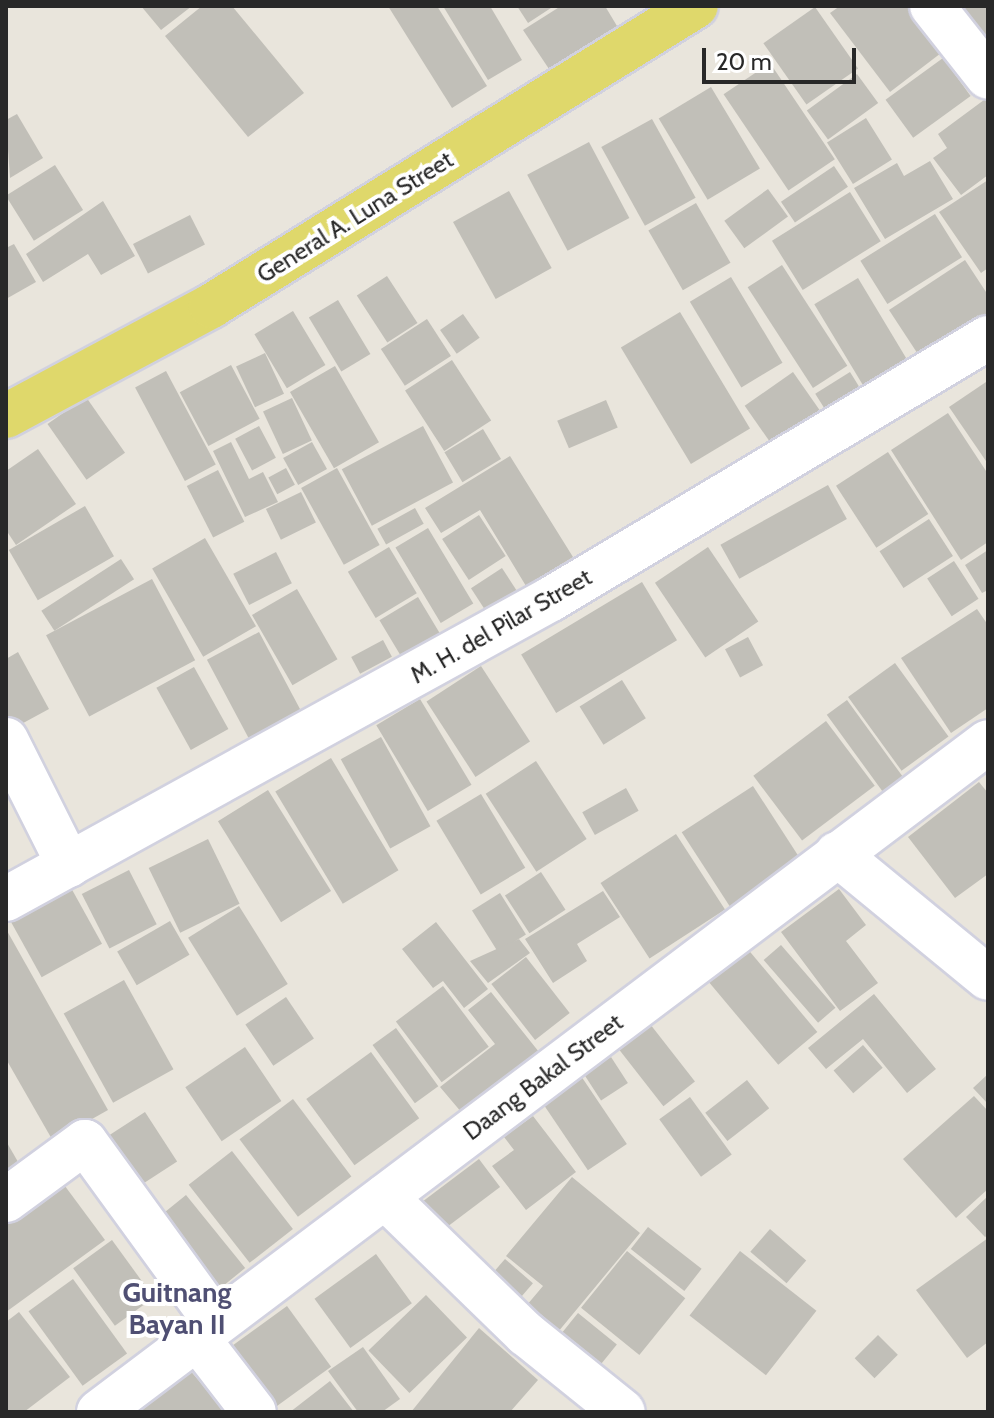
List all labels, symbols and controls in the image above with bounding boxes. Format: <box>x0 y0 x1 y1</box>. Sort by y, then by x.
scale bar <box>706 32 860 82</box>
text: 20 m <box>716 47 772 76</box>
street label: General A. Luna Street <box>252 145 458 289</box>
street label: M. H. del Pilar Street <box>405 562 597 690</box>
street label: Daang Bakal Street <box>458 1008 628 1146</box>
district label: Guitnang Bayan II <box>122 1275 232 1341</box>

